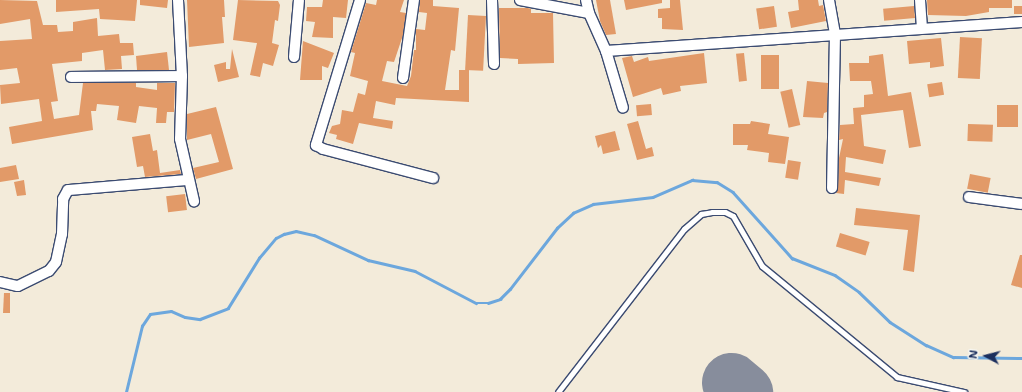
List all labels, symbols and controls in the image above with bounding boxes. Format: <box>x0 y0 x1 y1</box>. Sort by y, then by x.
north arrow <box>966 336 1006 376</box>
text: N <box>966 349 982 360</box>

